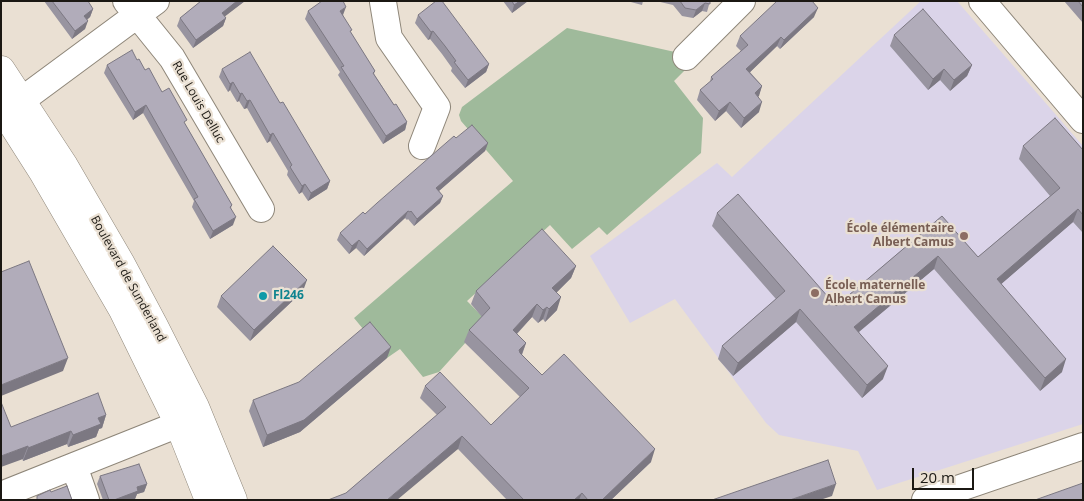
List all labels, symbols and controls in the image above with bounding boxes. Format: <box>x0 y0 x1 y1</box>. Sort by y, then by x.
street label: Rue Louis Delluc <box>169 59 227 145</box>
street label: Boulevard de Sunderland <box>87 213 169 345</box>
place label: École élémentaire Albert Camus <box>847 222 954 250</box>
marker: École élémentaire Albert Camus <box>958 230 970 242</box>
place label: École maternelle Albert Camus <box>825 279 925 307</box>
marker: École maternelle Albert Camus <box>809 287 821 299</box>
place label: Fl246 <box>273 289 304 303</box>
marker: Fl246 <box>257 290 269 302</box>
scale bar <box>914 458 976 490</box>
text: 20 m <box>920 467 955 487</box>

